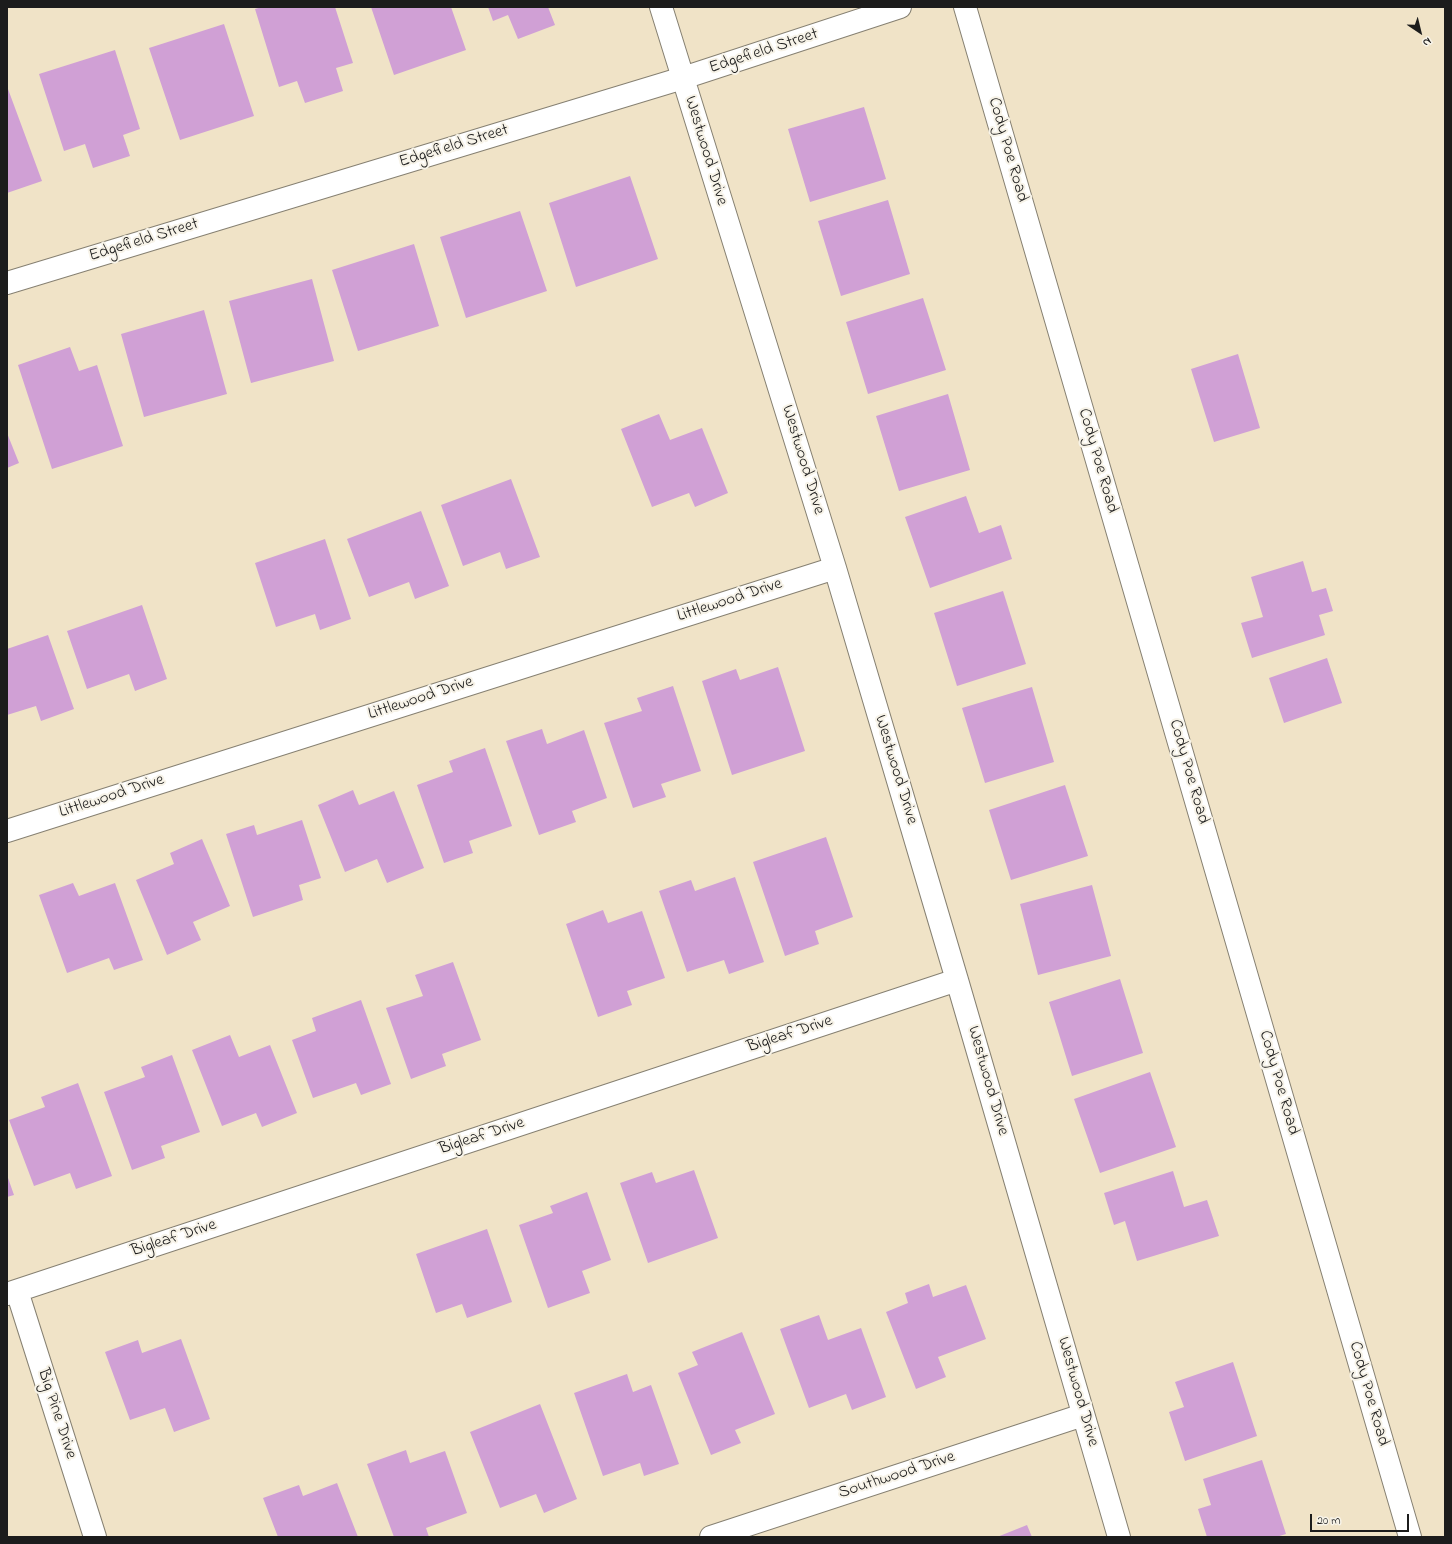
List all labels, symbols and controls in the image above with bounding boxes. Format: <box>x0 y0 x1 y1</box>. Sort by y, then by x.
north arrow <box>1400 12 1440 52</box>
street label: Edgefield Street <box>707 25 821 79</box>
text: N <box>1419 33 1435 51</box>
street label: Westwood Drive <box>679 94 731 208</box>
street label: Cody Poe Road <box>982 95 1032 205</box>
street label: Edgefield Street <box>397 121 511 173</box>
street label: Edgefield Street <box>87 215 201 267</box>
street label: Westwood Drive <box>776 403 828 517</box>
street label: Cody Poe Road <box>1072 406 1122 516</box>
street label: Littlewood Drive <box>675 574 785 628</box>
street label: Littlewood Drive <box>366 672 476 726</box>
street label: Westwood Drive <box>869 713 921 827</box>
street label: Cody Poe Road <box>1163 717 1213 827</box>
street label: Littlewood Drive <box>57 770 167 824</box>
street label: Bigleaf Drive <box>745 1012 835 1058</box>
street label: Westwood Drive <box>962 1024 1012 1138</box>
street label: Cody Poe Road <box>1253 1028 1303 1138</box>
street label: Bigleaf Drive <box>437 1114 527 1160</box>
street label: Bigleaf Drive <box>129 1216 219 1262</box>
street label: Westwood Drive <box>1052 1335 1102 1449</box>
street label: Cody Poe Road <box>1343 1339 1393 1449</box>
street label: Big Pine Drive <box>32 1366 80 1462</box>
street label: Southwood Drive <box>836 1448 958 1504</box>
scale bar <box>1312 1506 1411 1532</box>
text: 20 m <box>1317 1512 1340 1530</box>

